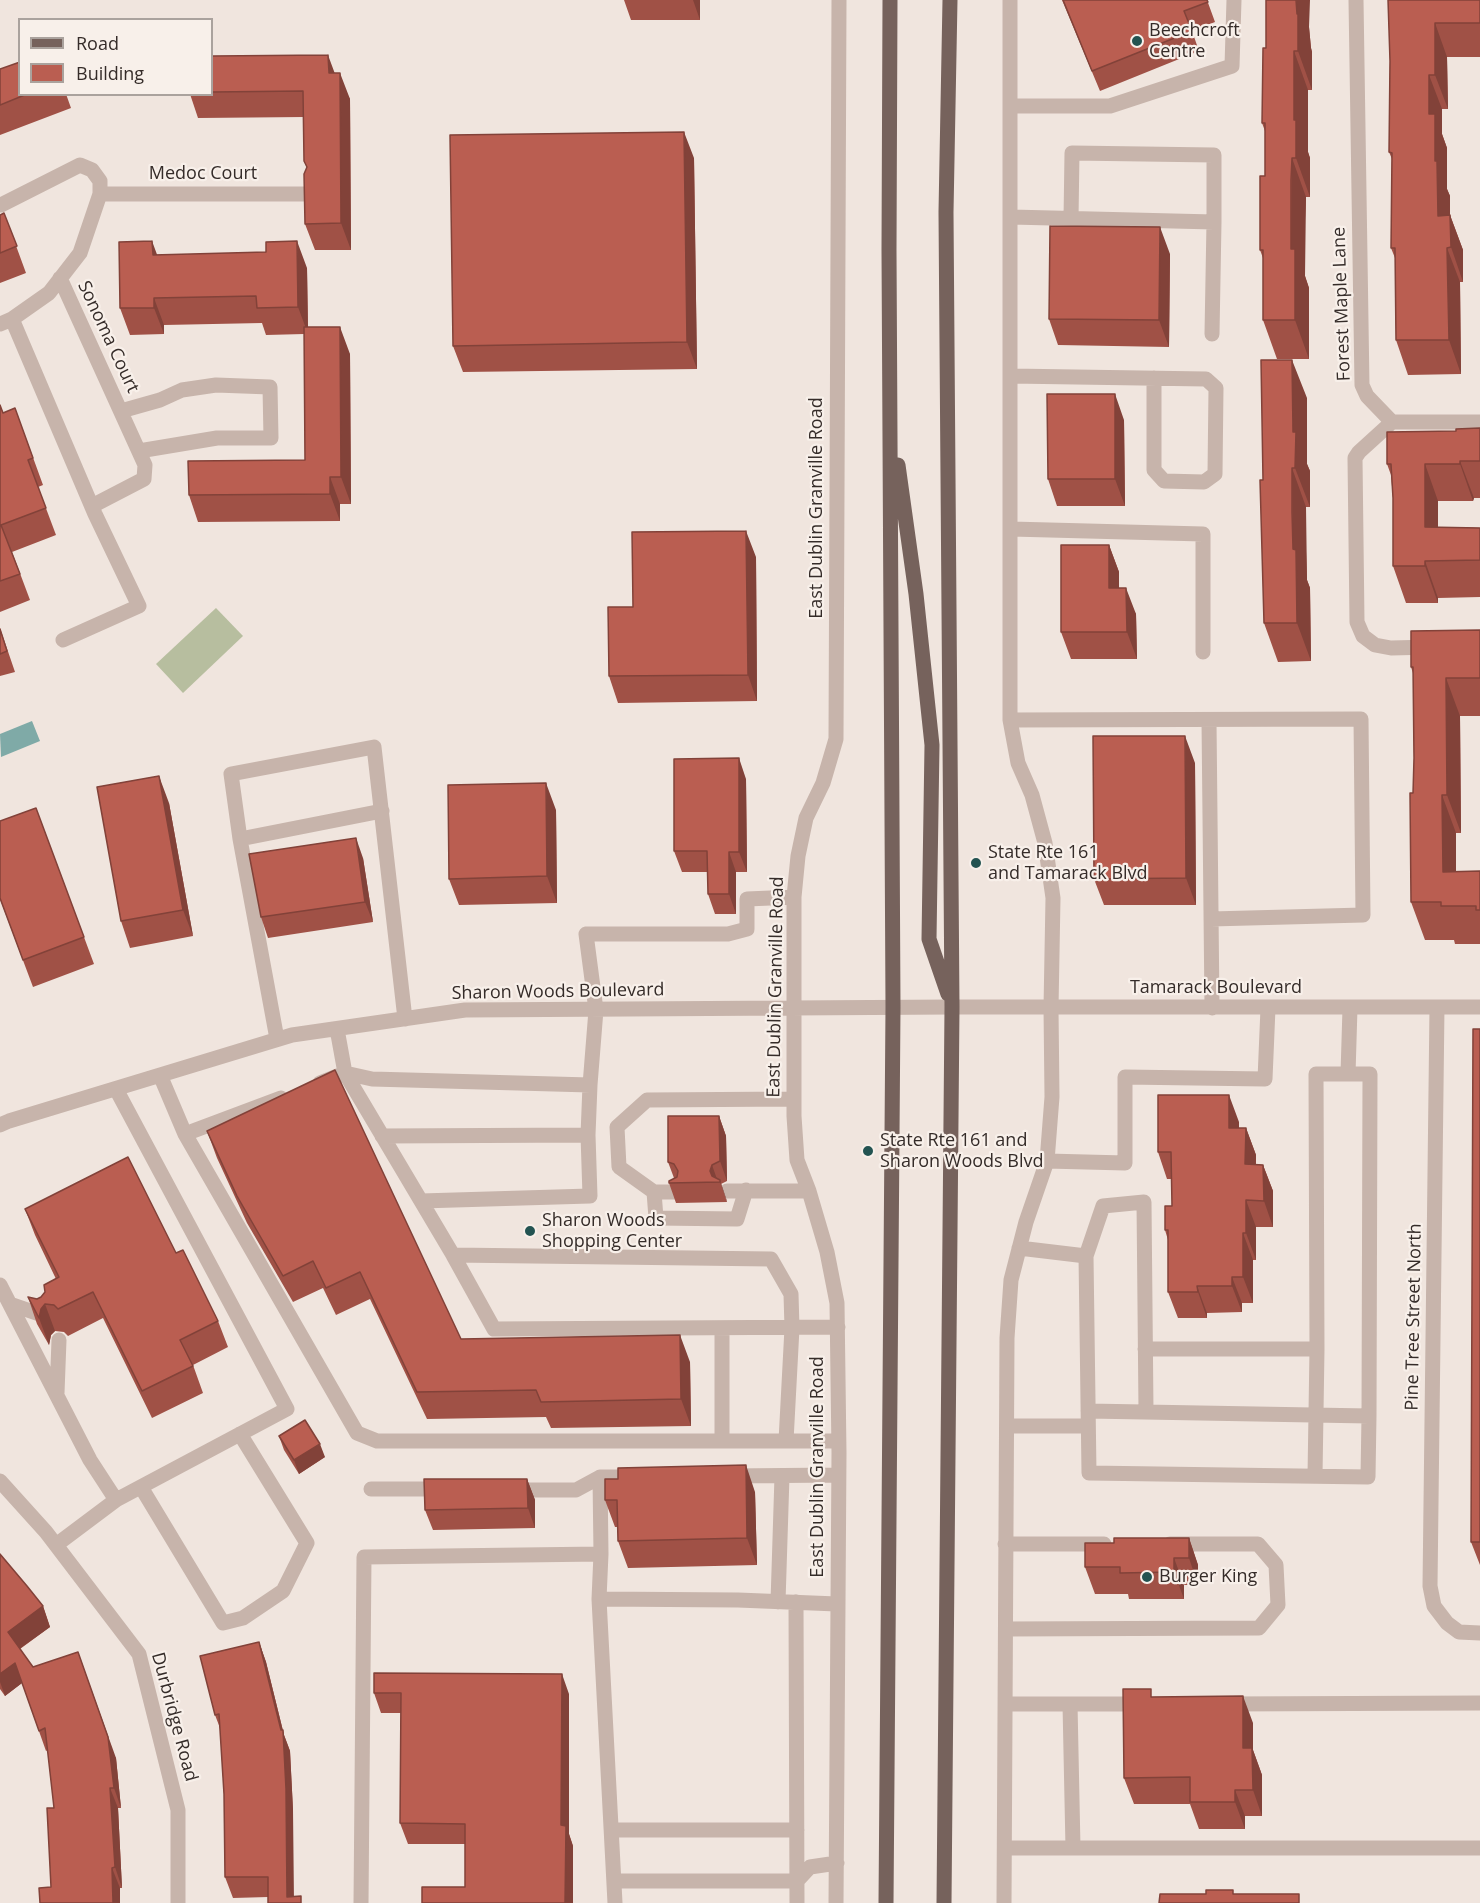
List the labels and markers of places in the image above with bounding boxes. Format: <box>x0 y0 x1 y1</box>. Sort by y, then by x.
place label: Beechcroft Centre <box>1149 20 1240 63</box>
marker: Beechcroft Centre <box>1130 34 1144 48</box>
place label: State Rte 161 and Tamarack Blvd <box>988 842 1148 884</box>
marker: State Rte 161 and Tamarack Blvd <box>969 856 983 870</box>
place label: State Rte 161 and Sharon Woods Blvd <box>880 1130 1044 1172</box>
marker: State Rte 161 and Sharon Woods Blvd <box>861 1144 875 1158</box>
place label: Sharon Woods Shopping Center <box>542 1210 682 1252</box>
marker: Sharon Woods Shopping Center <box>523 1224 537 1238</box>
place label: Burger King <box>1159 1566 1257 1588</box>
marker: Burger King <box>1140 1570 1154 1584</box>

